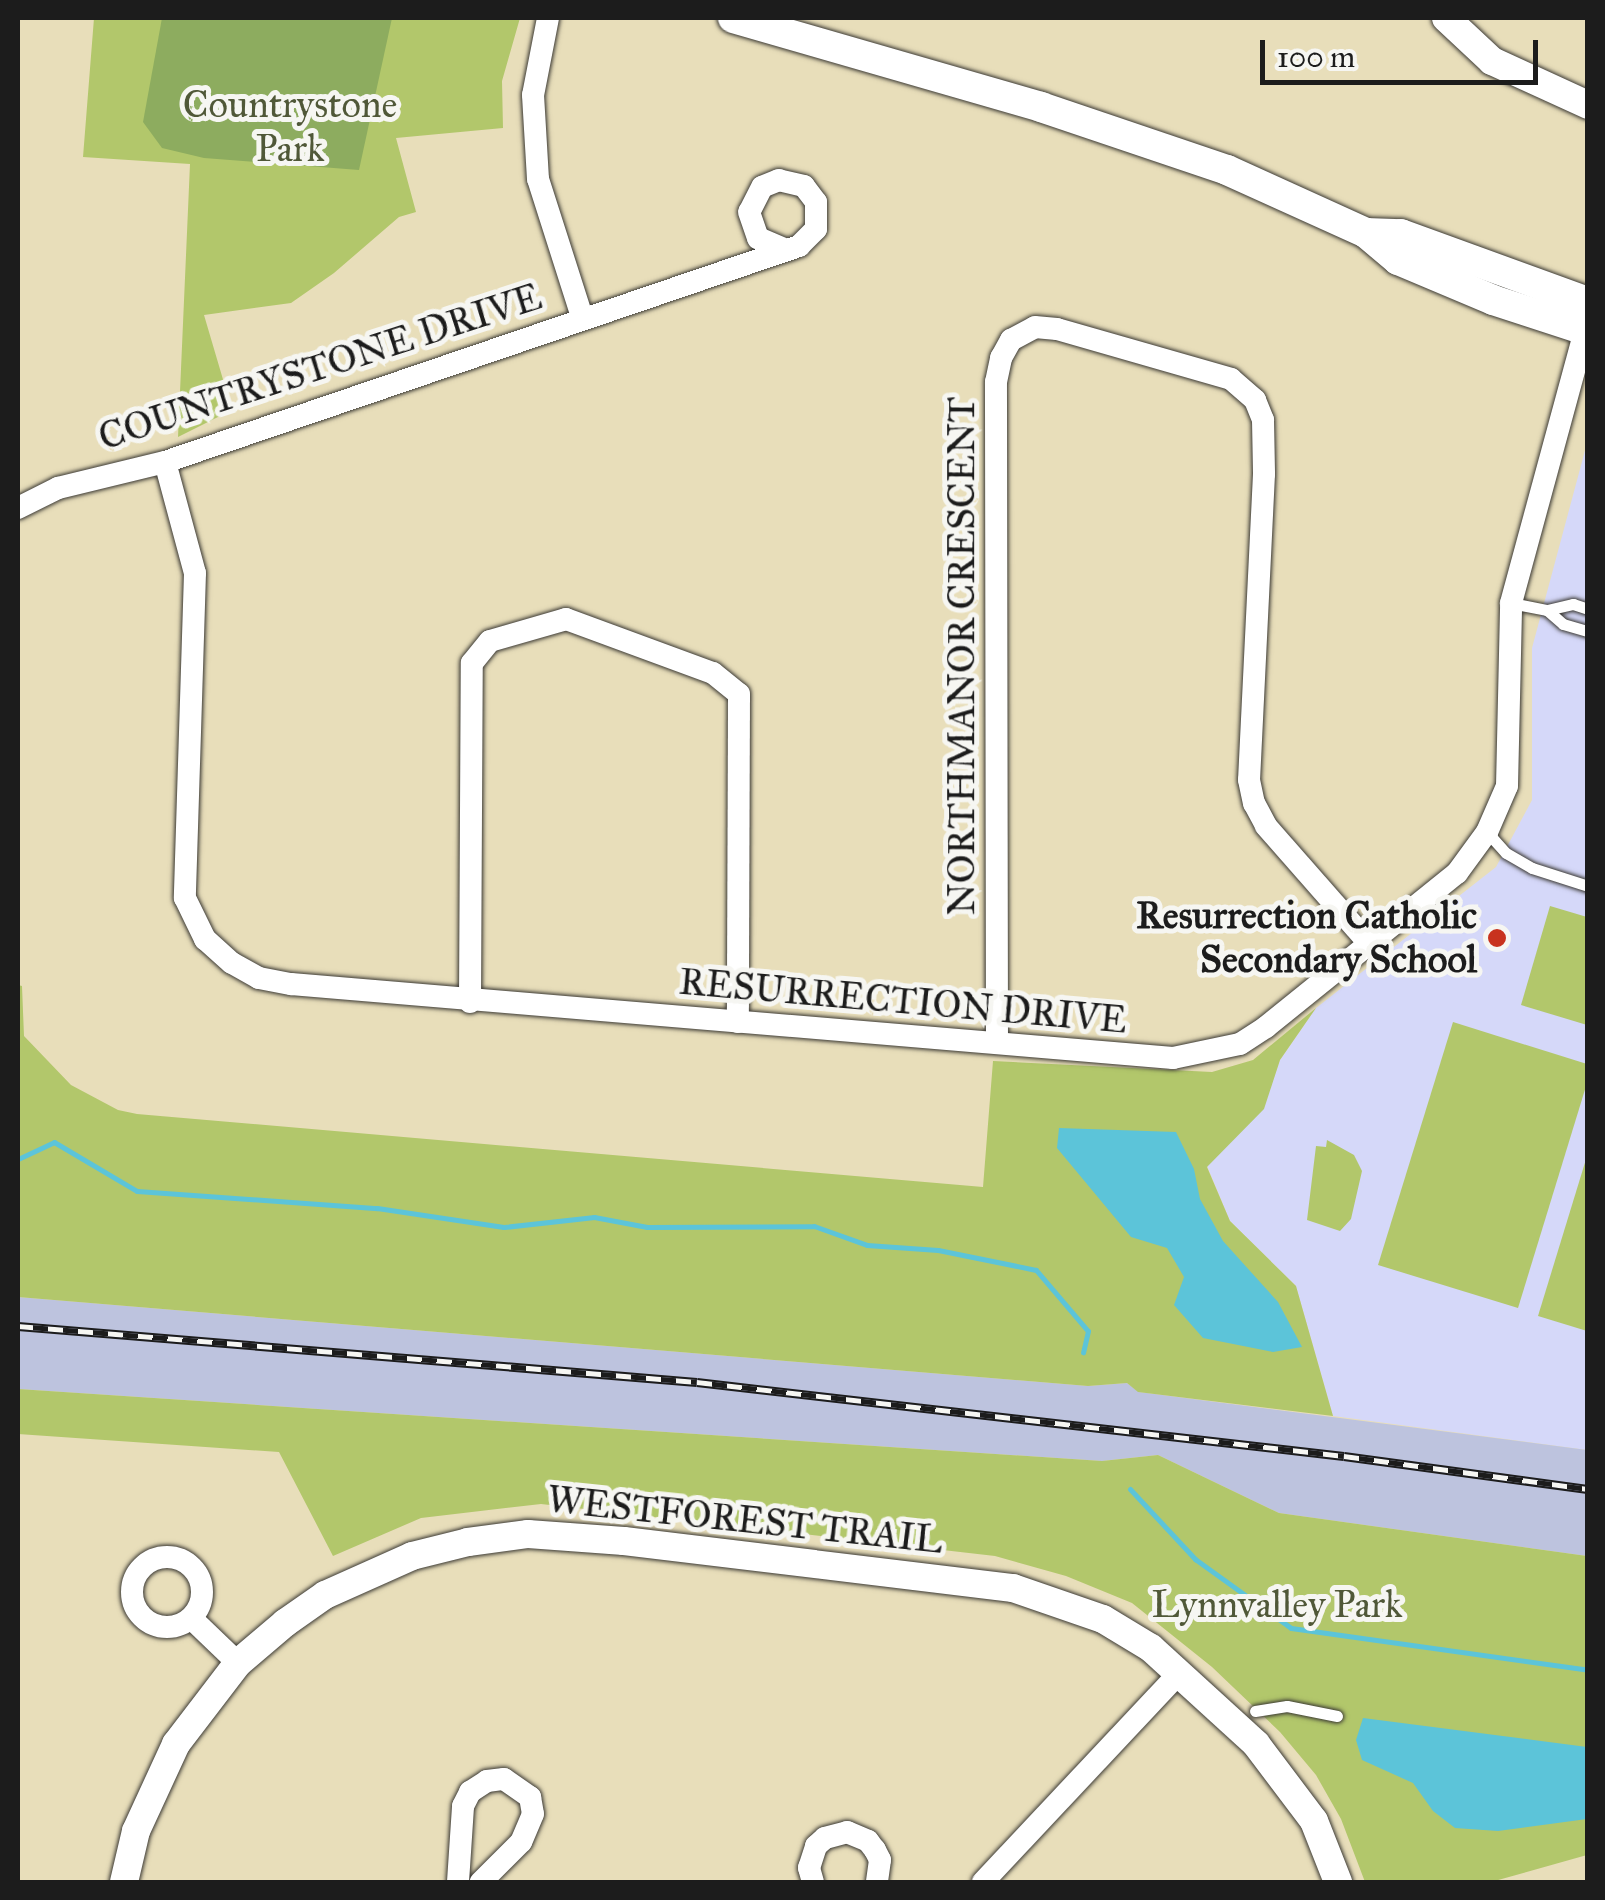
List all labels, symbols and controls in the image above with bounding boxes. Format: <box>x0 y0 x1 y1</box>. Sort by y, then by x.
scale bar <box>1265 20 1542 82</box>
text: 100 m <box>1277 39 1355 75</box>
park label: Countrystone Park <box>183 82 397 172</box>
street label: COUNTRYSTONE DRIVE <box>93 274 547 460</box>
street label: NORTHMANOR CRESCENT <box>939 397 985 915</box>
place label: Resurrection Catholic Secondary School <box>1136 893 1477 982</box>
marker: Resurrection Catholic Secondary School <box>1486 927 1508 949</box>
street label: RESURRECTION DRIVE <box>677 959 1129 1043</box>
street label: WESTFOREST TRAIL <box>545 1477 945 1563</box>
park label: Lynnvalley Park <box>1152 1582 1402 1628</box>

